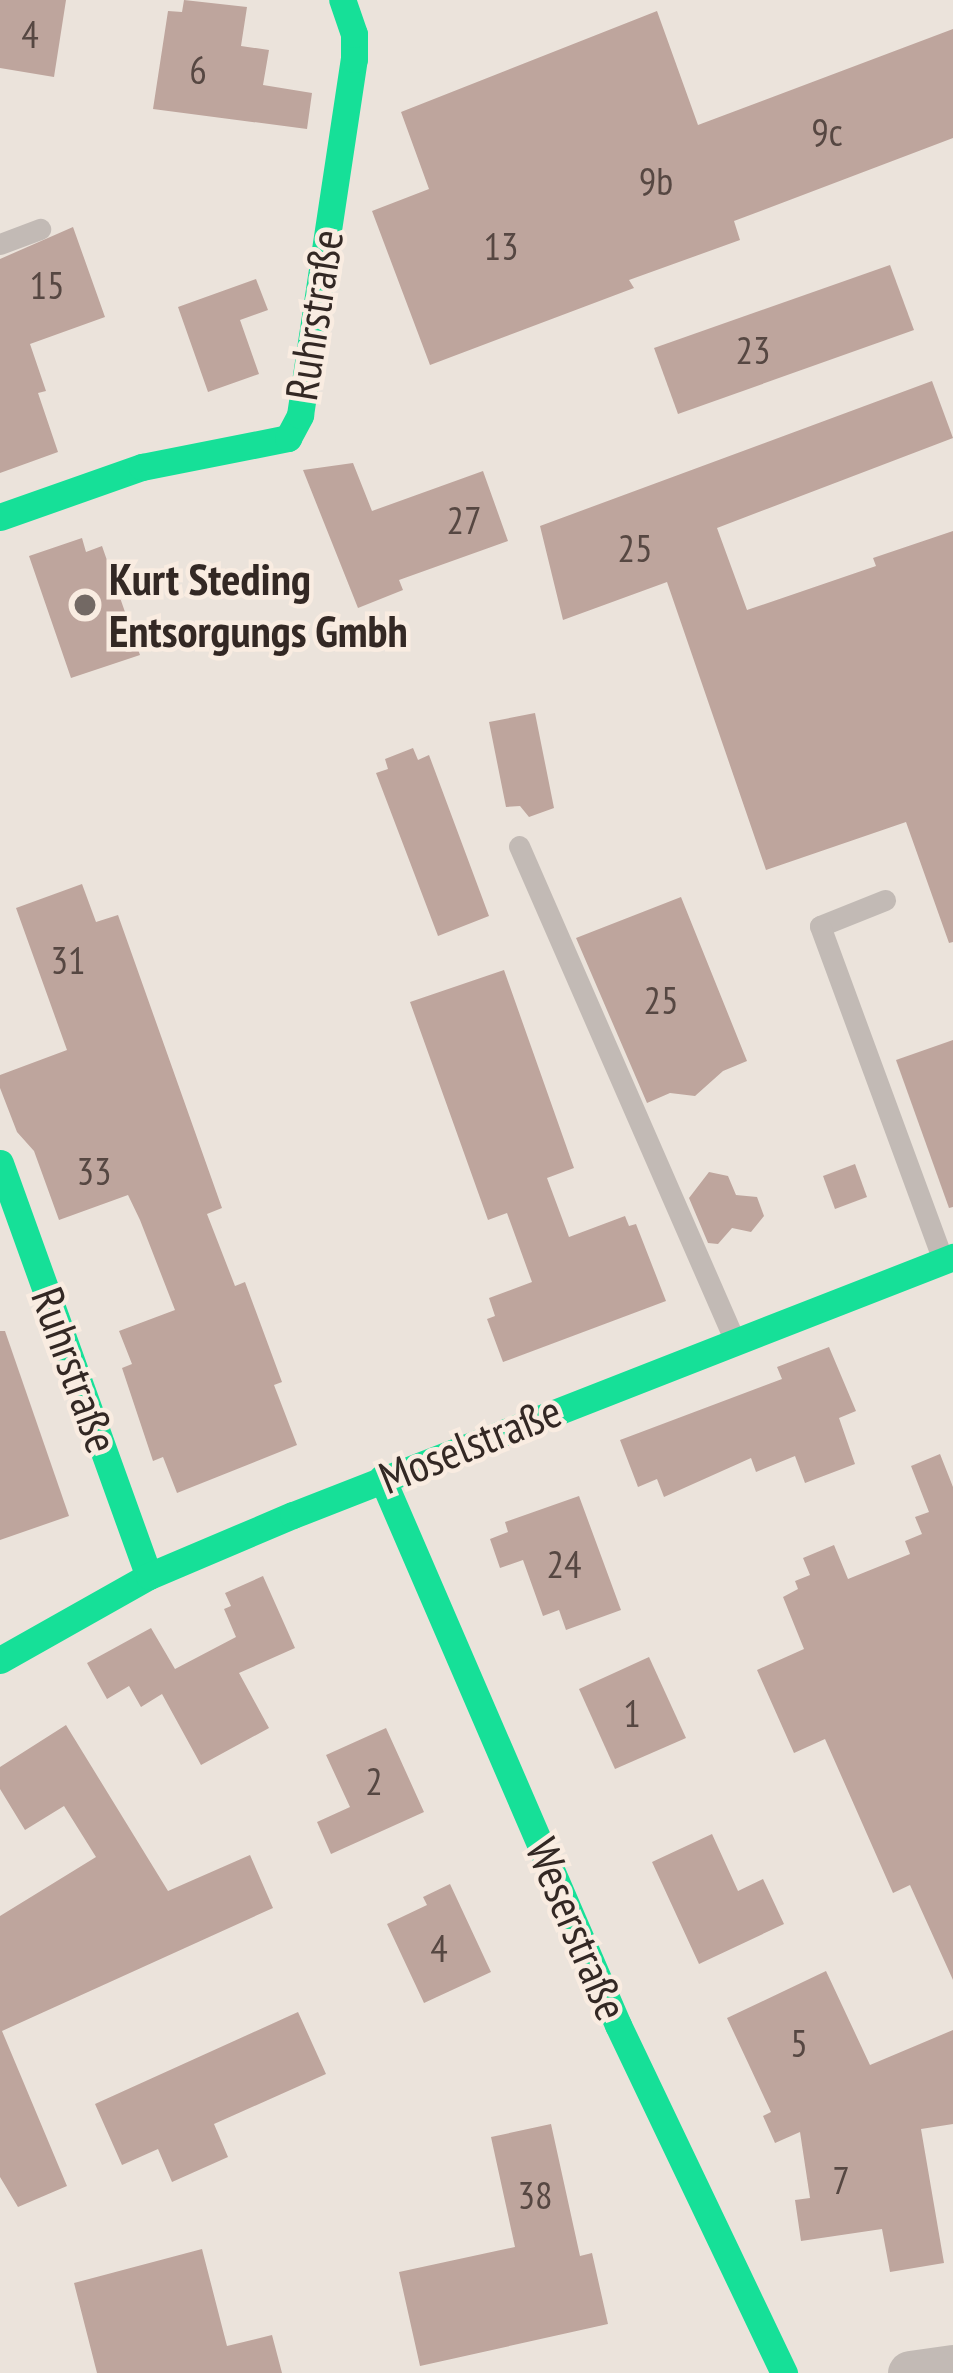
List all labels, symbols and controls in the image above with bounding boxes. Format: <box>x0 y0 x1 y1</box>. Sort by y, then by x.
house number: 4 <box>21 11 39 57</box>
house number: 6 <box>189 47 207 93</box>
house number: 9c <box>811 109 843 155</box>
house number: 9b <box>639 158 673 204</box>
house number: 13 <box>483 223 519 269</box>
street label: Ruhrstraße <box>274 226 354 404</box>
house number: 15 <box>29 262 65 308</box>
house number: 23 <box>735 327 771 373</box>
house number: 27 <box>446 497 482 543</box>
house number: 25 <box>617 525 653 571</box>
place label: Kurt Steding Entsorgungs Gmbh <box>109 552 408 658</box>
marker: Kurt Steding Entsorgungs Gmbh <box>72 592 98 618</box>
house number: 31 <box>50 937 86 983</box>
house number: 25 <box>643 977 679 1023</box>
house number: 33 <box>76 1148 112 1194</box>
street label: Ruhrstraße <box>20 1280 130 1460</box>
street label: Moselstraße <box>371 1383 569 1505</box>
house number: 24 <box>546 1541 582 1587</box>
house number: 1 <box>623 1690 641 1736</box>
house number: 2 <box>365 1758 383 1804</box>
street label: Weserstraße <box>515 1830 639 2028</box>
house number: 4 <box>430 1925 448 1971</box>
house number: 5 <box>790 2020 808 2066</box>
house number: 7 <box>832 2157 850 2203</box>
house number: 38 <box>517 2172 553 2218</box>

